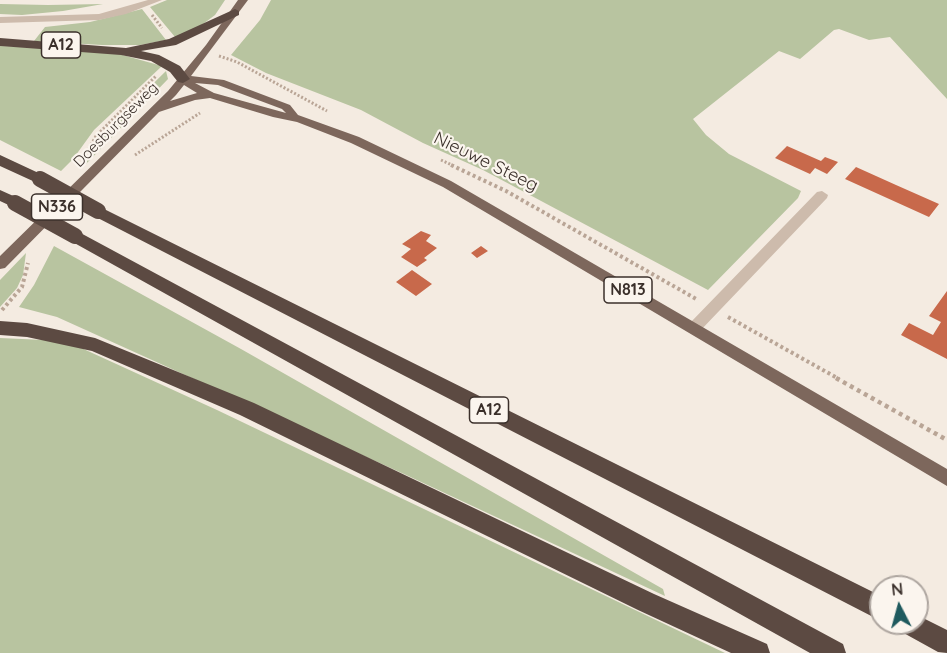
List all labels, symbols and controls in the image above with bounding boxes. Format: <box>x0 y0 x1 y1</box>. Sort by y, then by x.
road number: A12 <box>42 32 80 58</box>
street label: Doesburgseweg <box>70 79 162 171</box>
street label: Nieuwe Steeg <box>430 127 542 197</box>
road number: N336 <box>32 194 82 220</box>
road number: N813 <box>604 277 652 303</box>
road number: A12 <box>470 397 508 423</box>
north arrow <box>869 575 929 635</box>
text: N <box>890 579 904 600</box>

